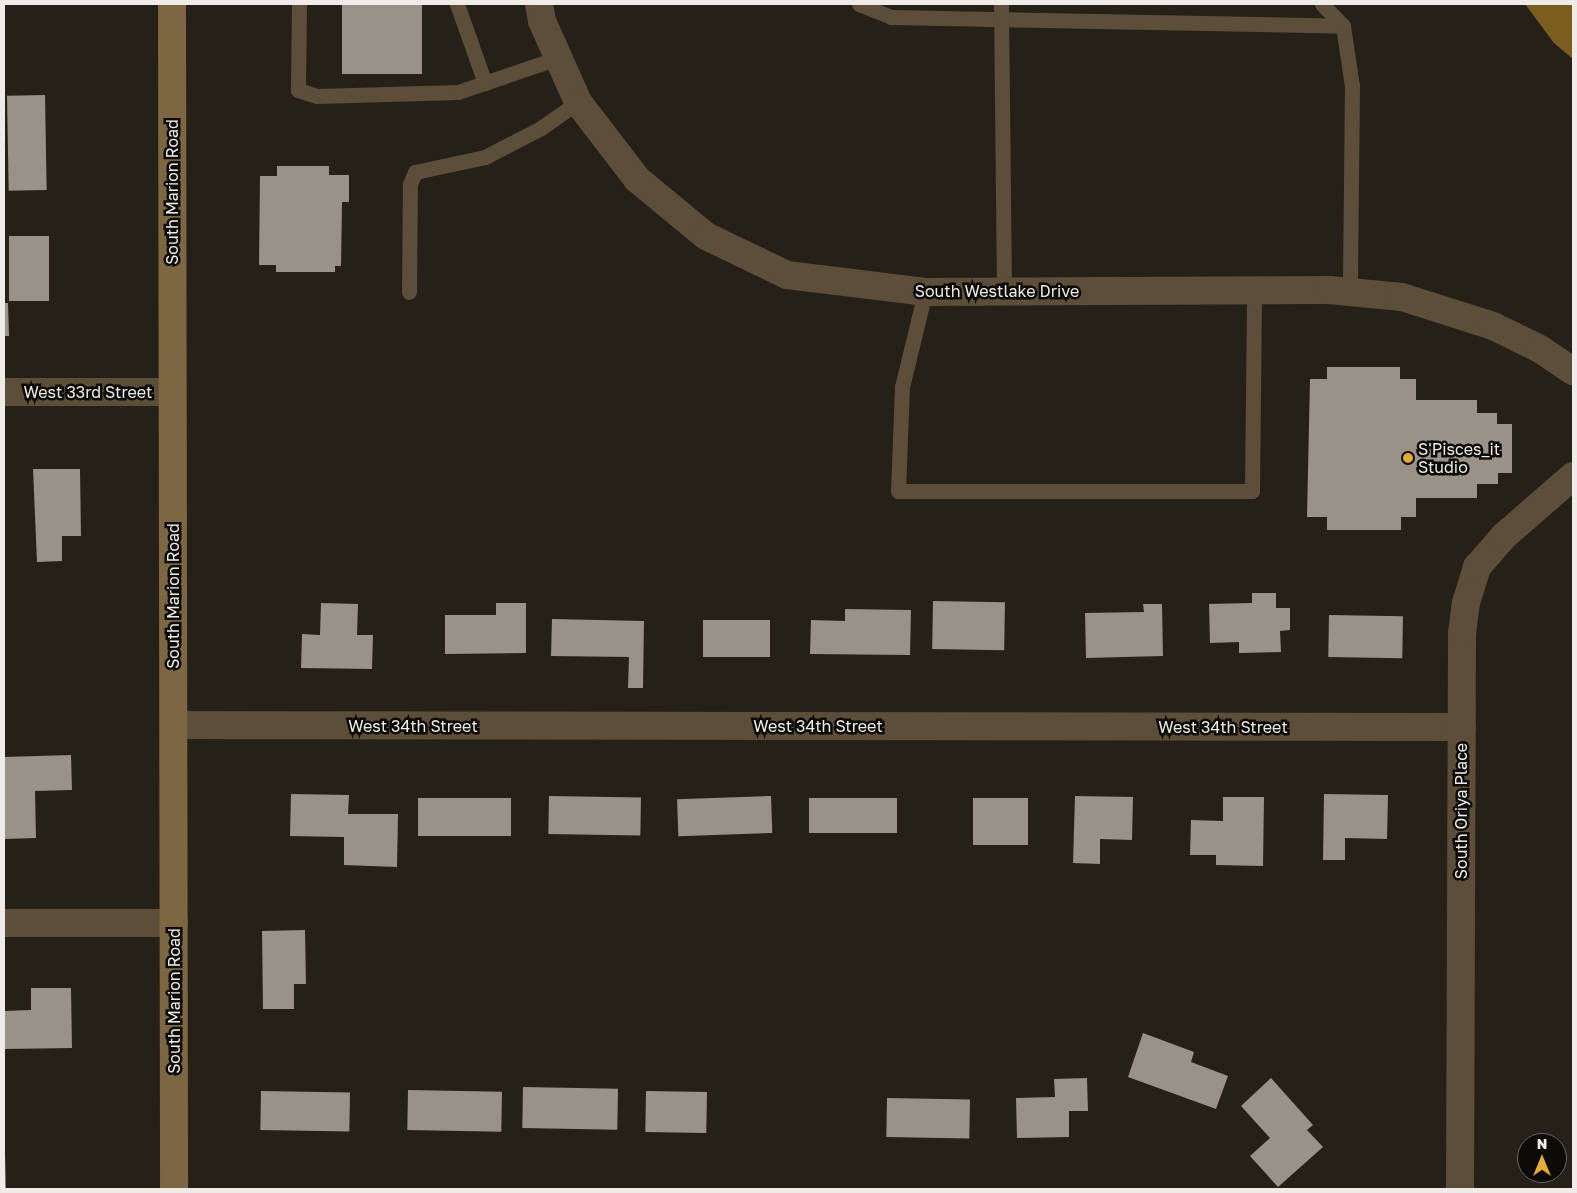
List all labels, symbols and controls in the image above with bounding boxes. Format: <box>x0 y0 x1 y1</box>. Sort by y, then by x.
street label: South Marion Road <box>162 119 182 265</box>
street label: South Westlake Drive <box>915 281 1079 301</box>
street label: West 33rd Street <box>24 382 152 402</box>
place label: S'Pisces_it Studio <box>1418 439 1500 477</box>
marker: S'Pisces_it Studio <box>1402 452 1414 464</box>
street label: South Marion Road <box>163 523 183 669</box>
street label: West 34th Street <box>348 716 478 736</box>
street label: West 34th Street <box>753 716 883 736</box>
street label: West 34th Street <box>1158 717 1288 737</box>
street label: South Oriya Place <box>1451 743 1471 879</box>
street label: South Marion Road <box>164 928 184 1074</box>
north arrow <box>1517 1133 1567 1183</box>
text: N <box>1537 1135 1547 1152</box>

